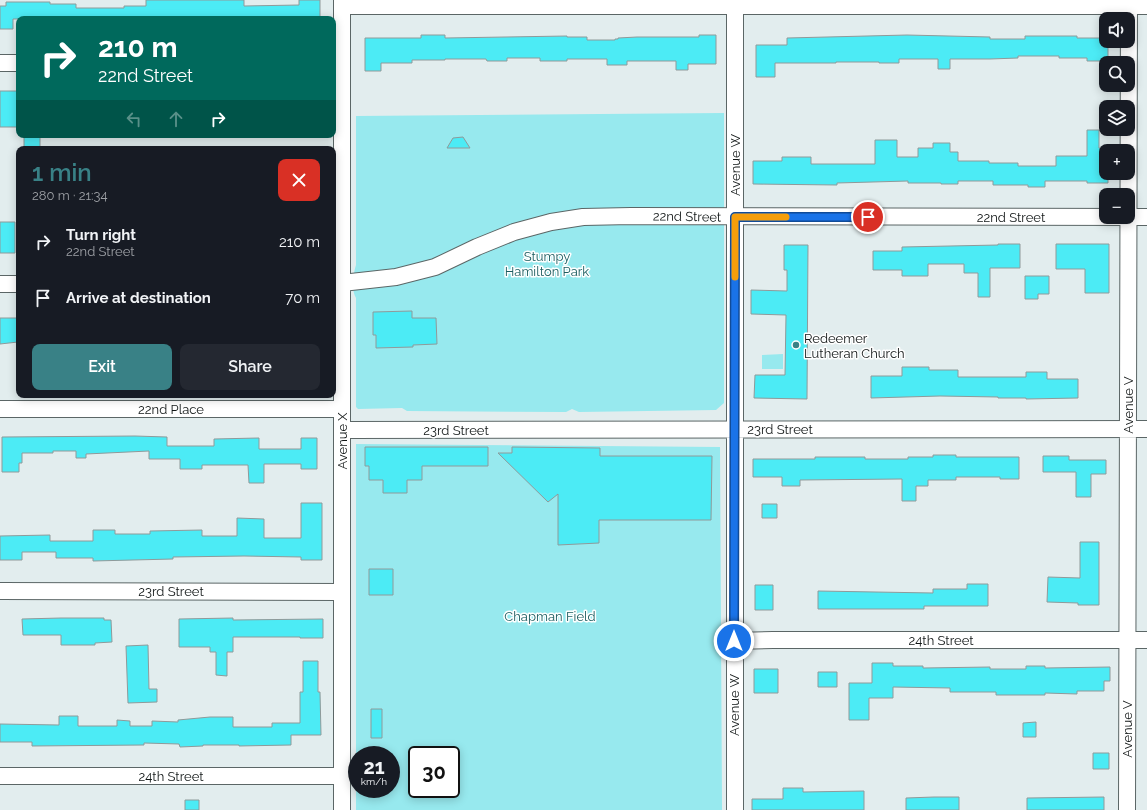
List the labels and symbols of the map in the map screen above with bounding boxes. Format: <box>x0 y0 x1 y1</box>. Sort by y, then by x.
street label: Avenue W <box>728 134 743 196</box>
pin <box>851 200 885 234</box>
street label: 22nd Street <box>653 208 722 225</box>
street label: 22nd Street <box>977 210 1046 225</box>
park label: Stumpy Hamilton Park <box>505 249 589 279</box>
place label: Redeemer Lutheran Church <box>804 331 905 361</box>
marker: Redeemer Lutheran Church <box>791 340 801 350</box>
street label: Avenue V <box>1121 376 1136 434</box>
street label: 22nd Place <box>138 402 204 417</box>
street label: Avenue X <box>335 412 350 470</box>
street label: 23rd Street <box>747 422 813 437</box>
street label: 23rd Street <box>423 423 489 438</box>
street label: 23rd Street <box>138 584 204 599</box>
park label: Chapman Field <box>504 609 596 624</box>
position arrow <box>713 620 755 662</box>
street label: 24th Street <box>908 633 974 648</box>
street label: Avenue W <box>727 674 742 736</box>
street label: Avenue V <box>1120 700 1135 758</box>
speed limit sign: 30 <box>408 746 460 798</box>
street label: 24th Street <box>138 769 204 784</box>

